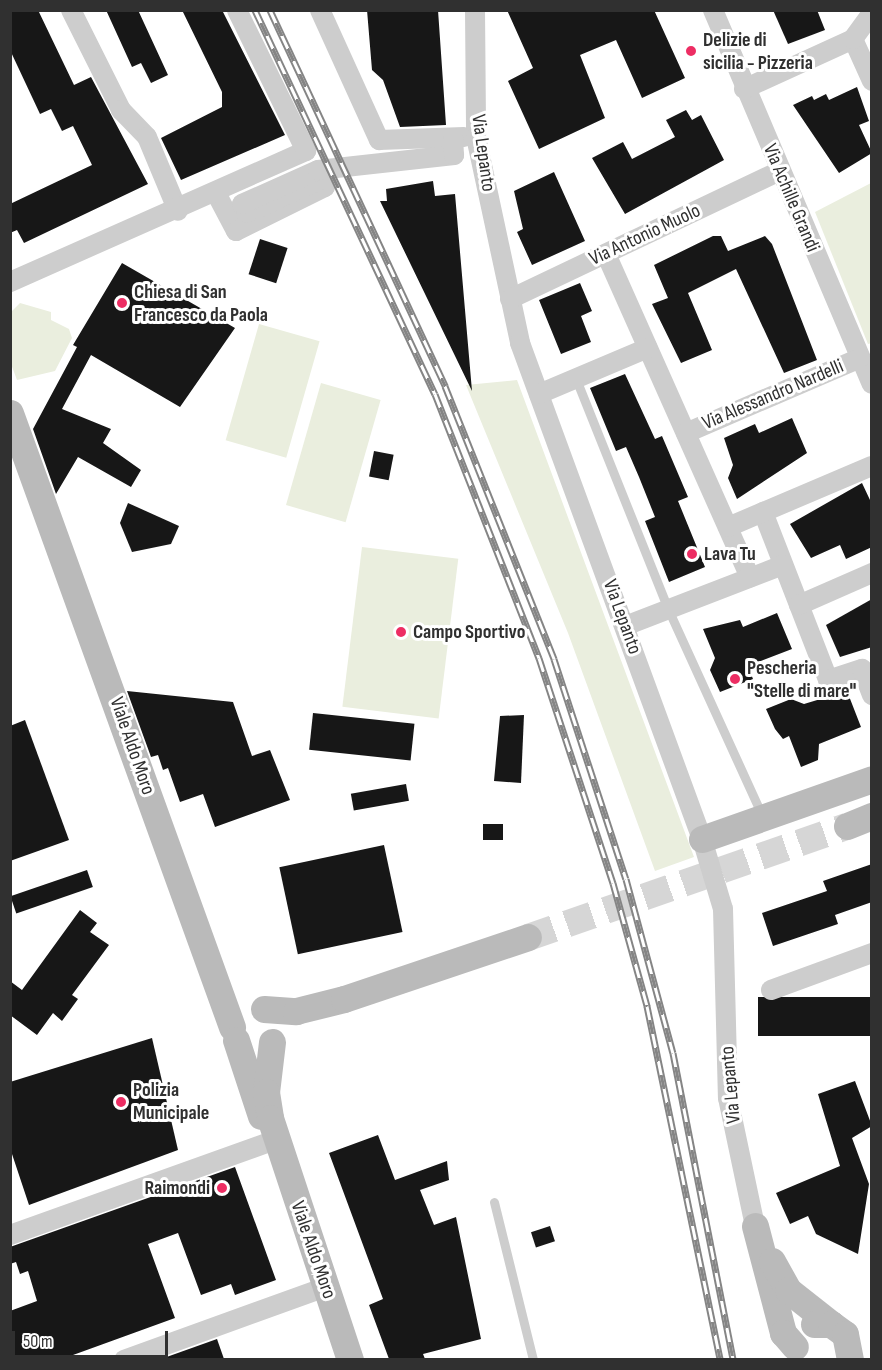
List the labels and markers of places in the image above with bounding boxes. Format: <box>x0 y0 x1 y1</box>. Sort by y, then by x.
place label: Delizie di sicilia - Pizzeria <box>703 28 813 75</box>
marker: Delizie di sicilia - Pizzeria <box>684 44 698 58</box>
place label: Chiesa di San Francesco da Paola <box>134 280 268 327</box>
marker: Chiesa di San Francesco da Paola <box>115 296 129 310</box>
place label: Lava Tu <box>704 542 756 566</box>
marker: Lava Tu <box>685 547 699 561</box>
place label: Campo Sportivo <box>413 620 526 644</box>
marker: Campo Sportivo <box>394 625 408 639</box>
place label: Pescheria "Stelle di mare" <box>747 656 856 703</box>
marker: Pescheria "Stelle di mare" <box>728 672 742 686</box>
place label: Polizia Municipale <box>133 1078 209 1125</box>
marker: Polizia Municipale <box>114 1095 128 1109</box>
place label: Raimondi <box>145 1176 210 1200</box>
marker: Raimondi <box>215 1181 229 1195</box>

